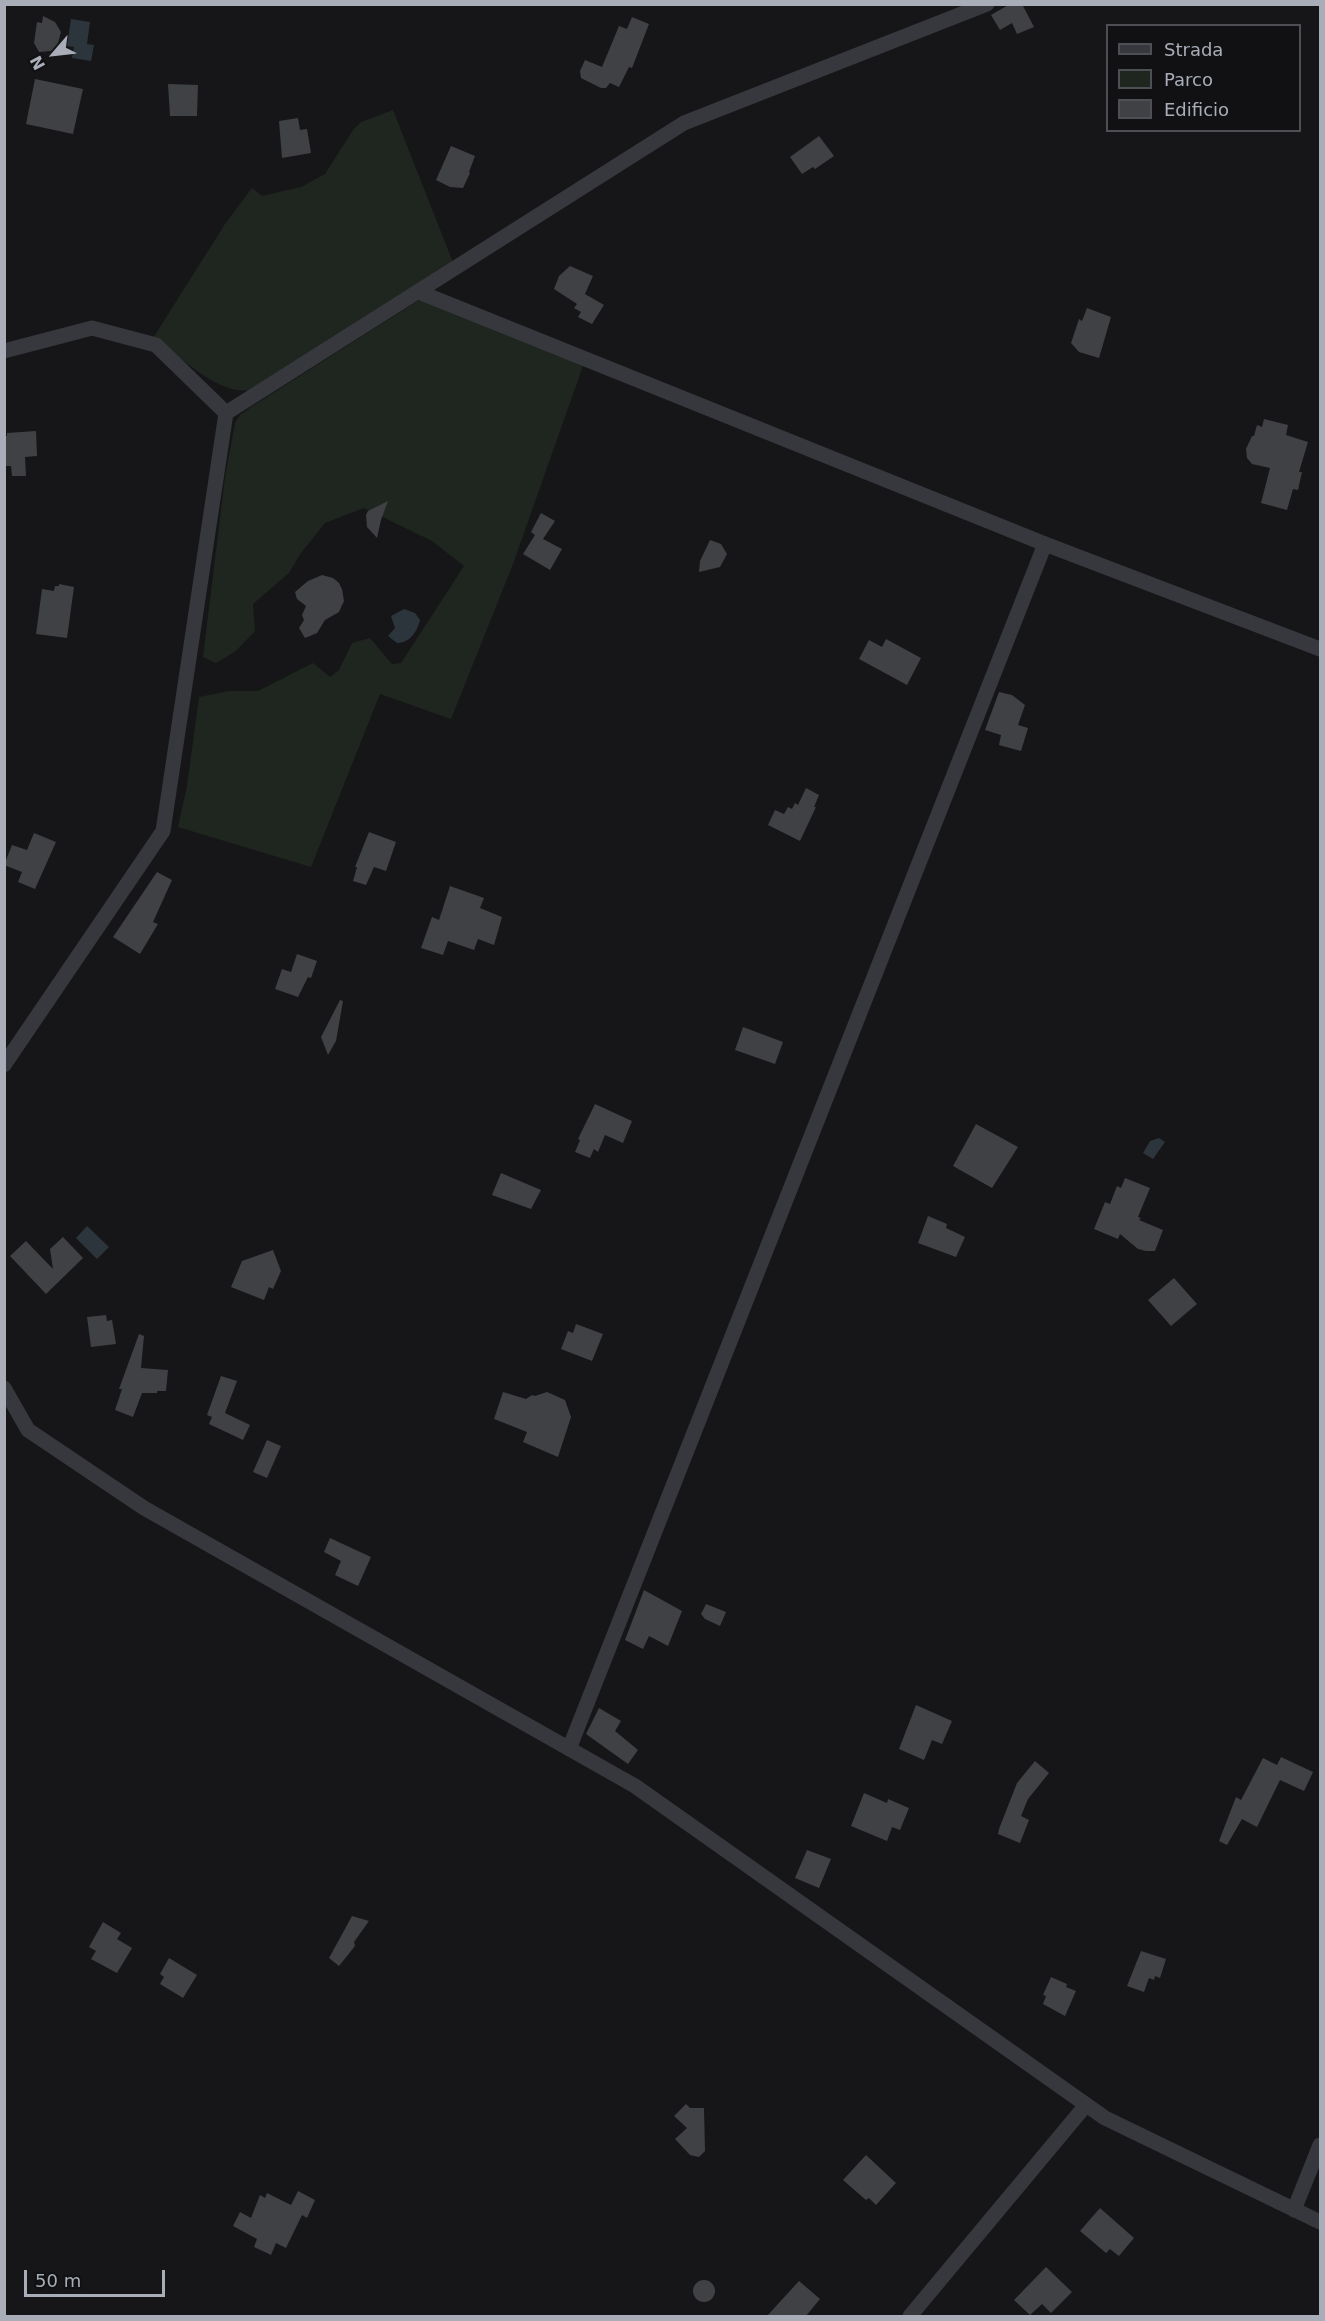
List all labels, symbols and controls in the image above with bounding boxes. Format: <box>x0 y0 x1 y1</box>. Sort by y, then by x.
north arrow <box>24 24 84 84</box>
legend <box>1106 24 1301 132</box>
text: Strada <box>1164 39 1223 60</box>
text: N <box>26 52 49 73</box>
text: Parco <box>1164 69 1213 90</box>
text: Edificio <box>1164 99 1229 120</box>
scale bar <box>27 2258 168 2296</box>
text: 50 m <box>35 2270 81 2291</box>

